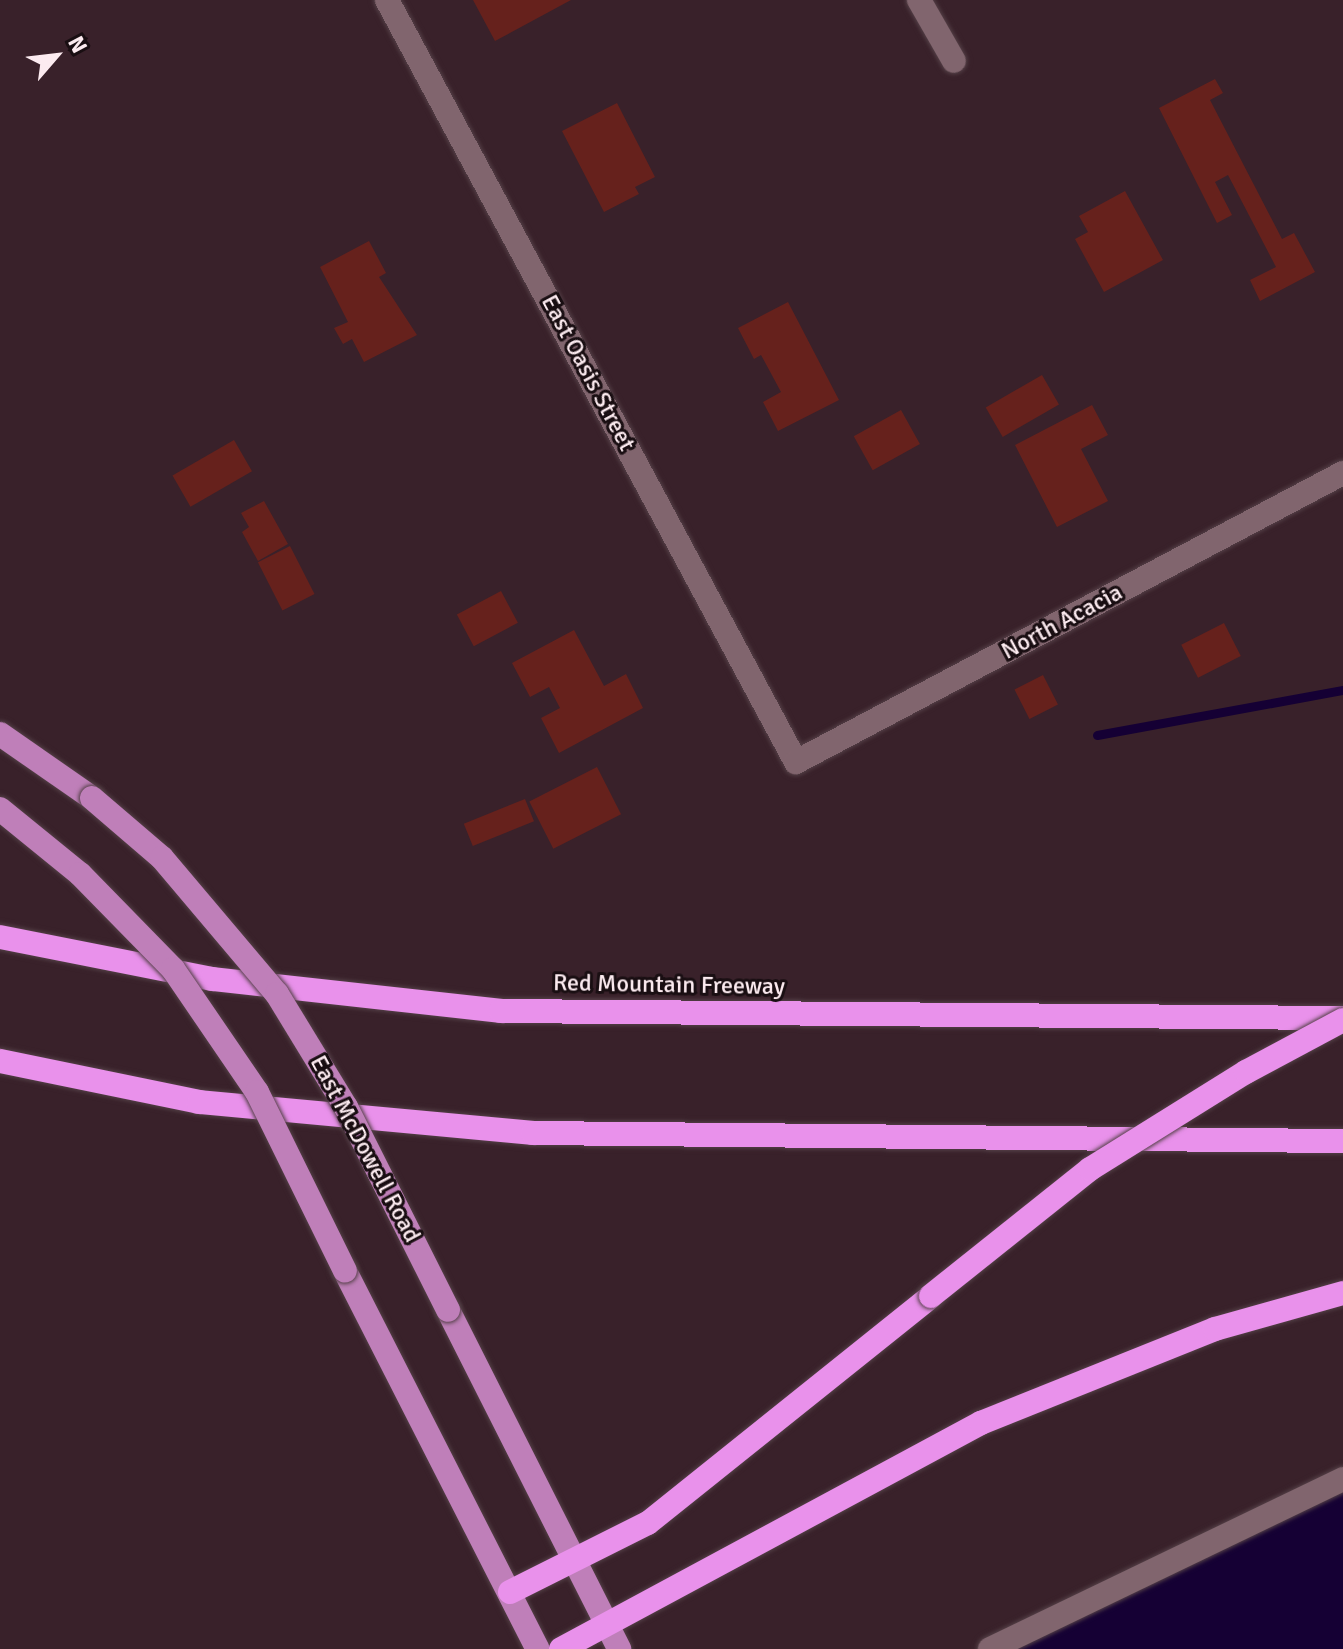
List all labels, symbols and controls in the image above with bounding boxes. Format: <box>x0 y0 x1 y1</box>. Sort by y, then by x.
north arrow <box>16 16 96 96</box>
text: N <box>62 31 93 58</box>
street label: East Oasis Street <box>535 290 641 456</box>
street label: North Acacia <box>997 578 1127 666</box>
street label: Red Mountain Freeway <box>553 969 785 1001</box>
street label: East McDowell Road <box>304 1051 426 1247</box>

